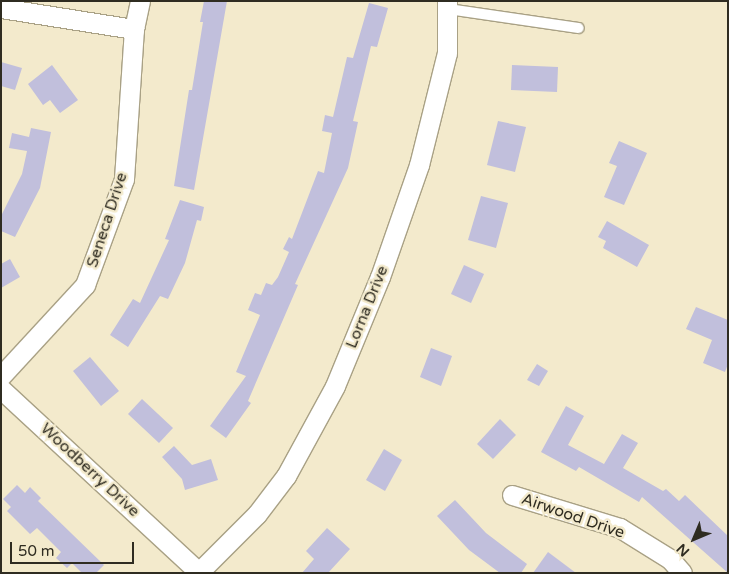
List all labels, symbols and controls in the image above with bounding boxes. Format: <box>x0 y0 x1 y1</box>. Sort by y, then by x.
street label: Seneca Drive <box>83 170 131 270</box>
street label: Lorna Drive <box>342 263 392 351</box>
street label: Woodberry Drive <box>36 419 144 521</box>
street label: Airwood Drive <box>519 489 627 543</box>
north arrow <box>669 514 719 564</box>
scale bar <box>12 532 136 564</box>
text: N <box>673 540 693 560</box>
text: 50 m <box>18 542 55 560</box>

